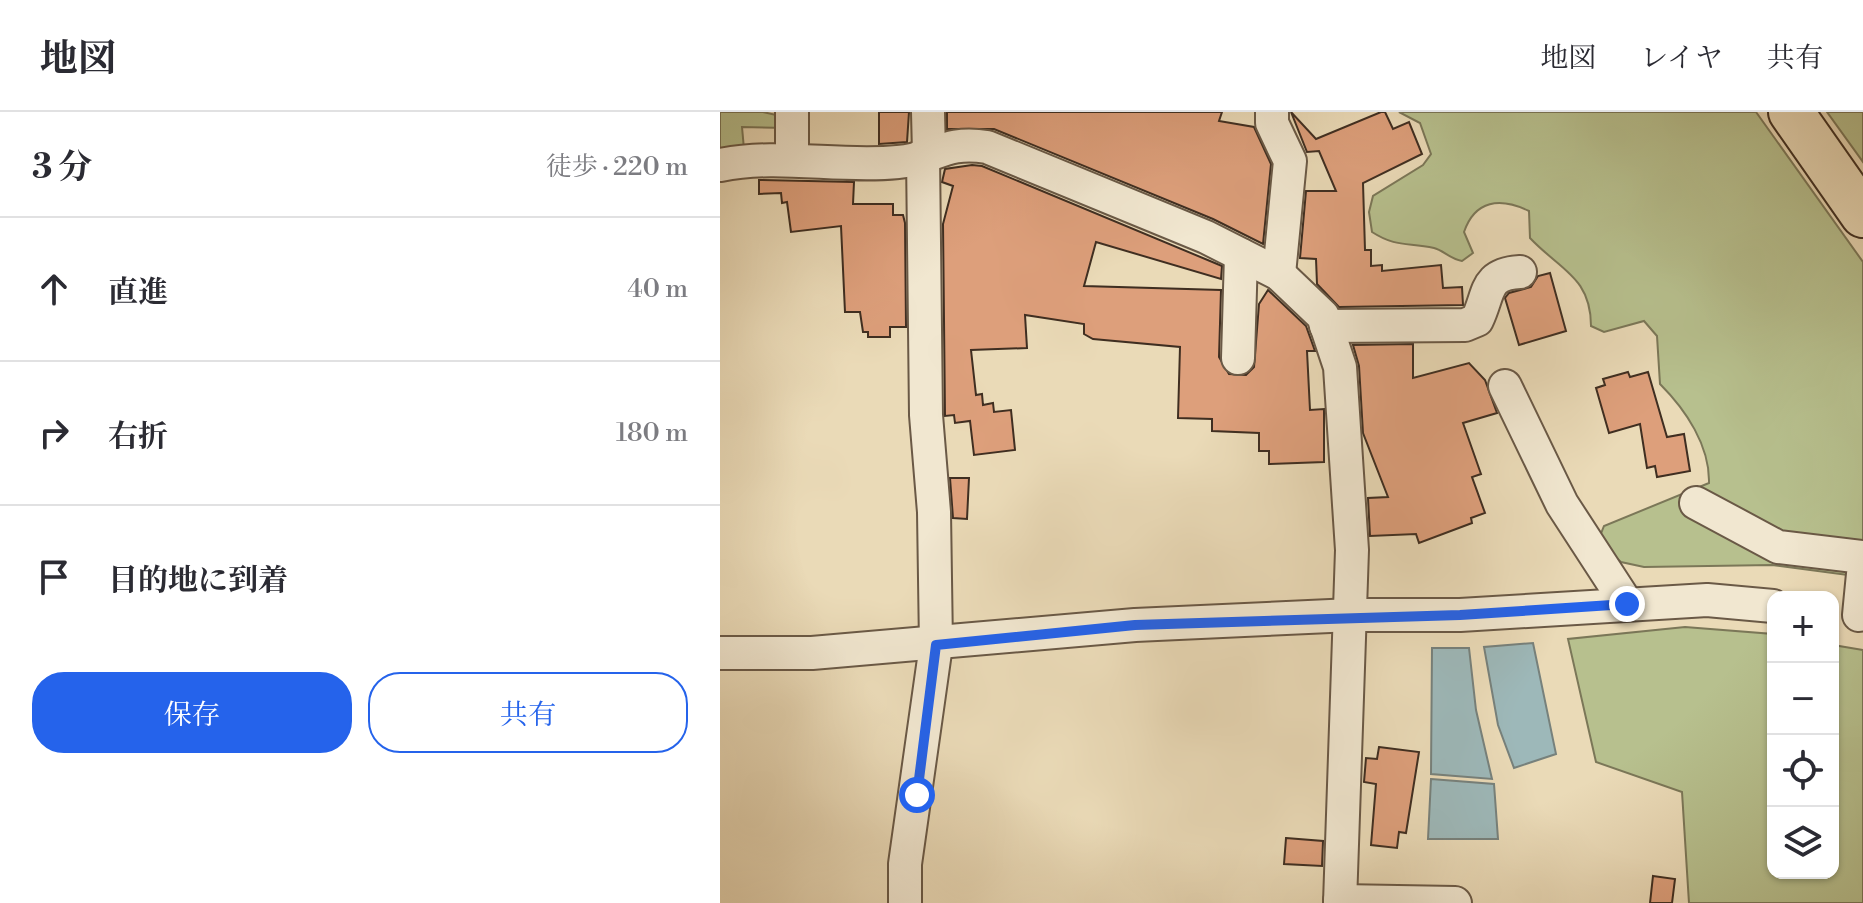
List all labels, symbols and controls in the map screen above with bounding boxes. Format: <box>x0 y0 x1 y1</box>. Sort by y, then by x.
text: 地図 <box>40 36 116 83</box>
text: 地図 <box>1540 41 1596 76</box>
text: レイヤ <box>1640 41 1723 76</box>
text: 共有 <box>1767 41 1823 76</box>
text: 3 分 <box>32 147 92 189</box>
text: 徒歩 · 220 m <box>546 151 688 183</box>
icon: ahead <box>32 267 76 311</box>
text: 40 m <box>627 273 688 305</box>
text: 直進 <box>108 274 168 312</box>
icon: right <box>32 411 76 455</box>
text: 180 m <box>616 417 688 449</box>
text: 右折 <box>108 418 168 456</box>
icon: arrive <box>32 555 76 599</box>
text: 目的地に到着 <box>108 562 288 600</box>
route end <box>1609 586 1645 622</box>
map controls <box>1767 591 1839 879</box>
button: + <box>1767 591 1839 663</box>
button: − <box>1767 663 1839 735</box>
button: 保存 <box>32 672 352 753</box>
button: 共有 <box>368 672 688 753</box>
button: locate <box>1767 735 1839 807</box>
route start <box>899 777 935 813</box>
button: layers <box>1767 807 1839 879</box>

